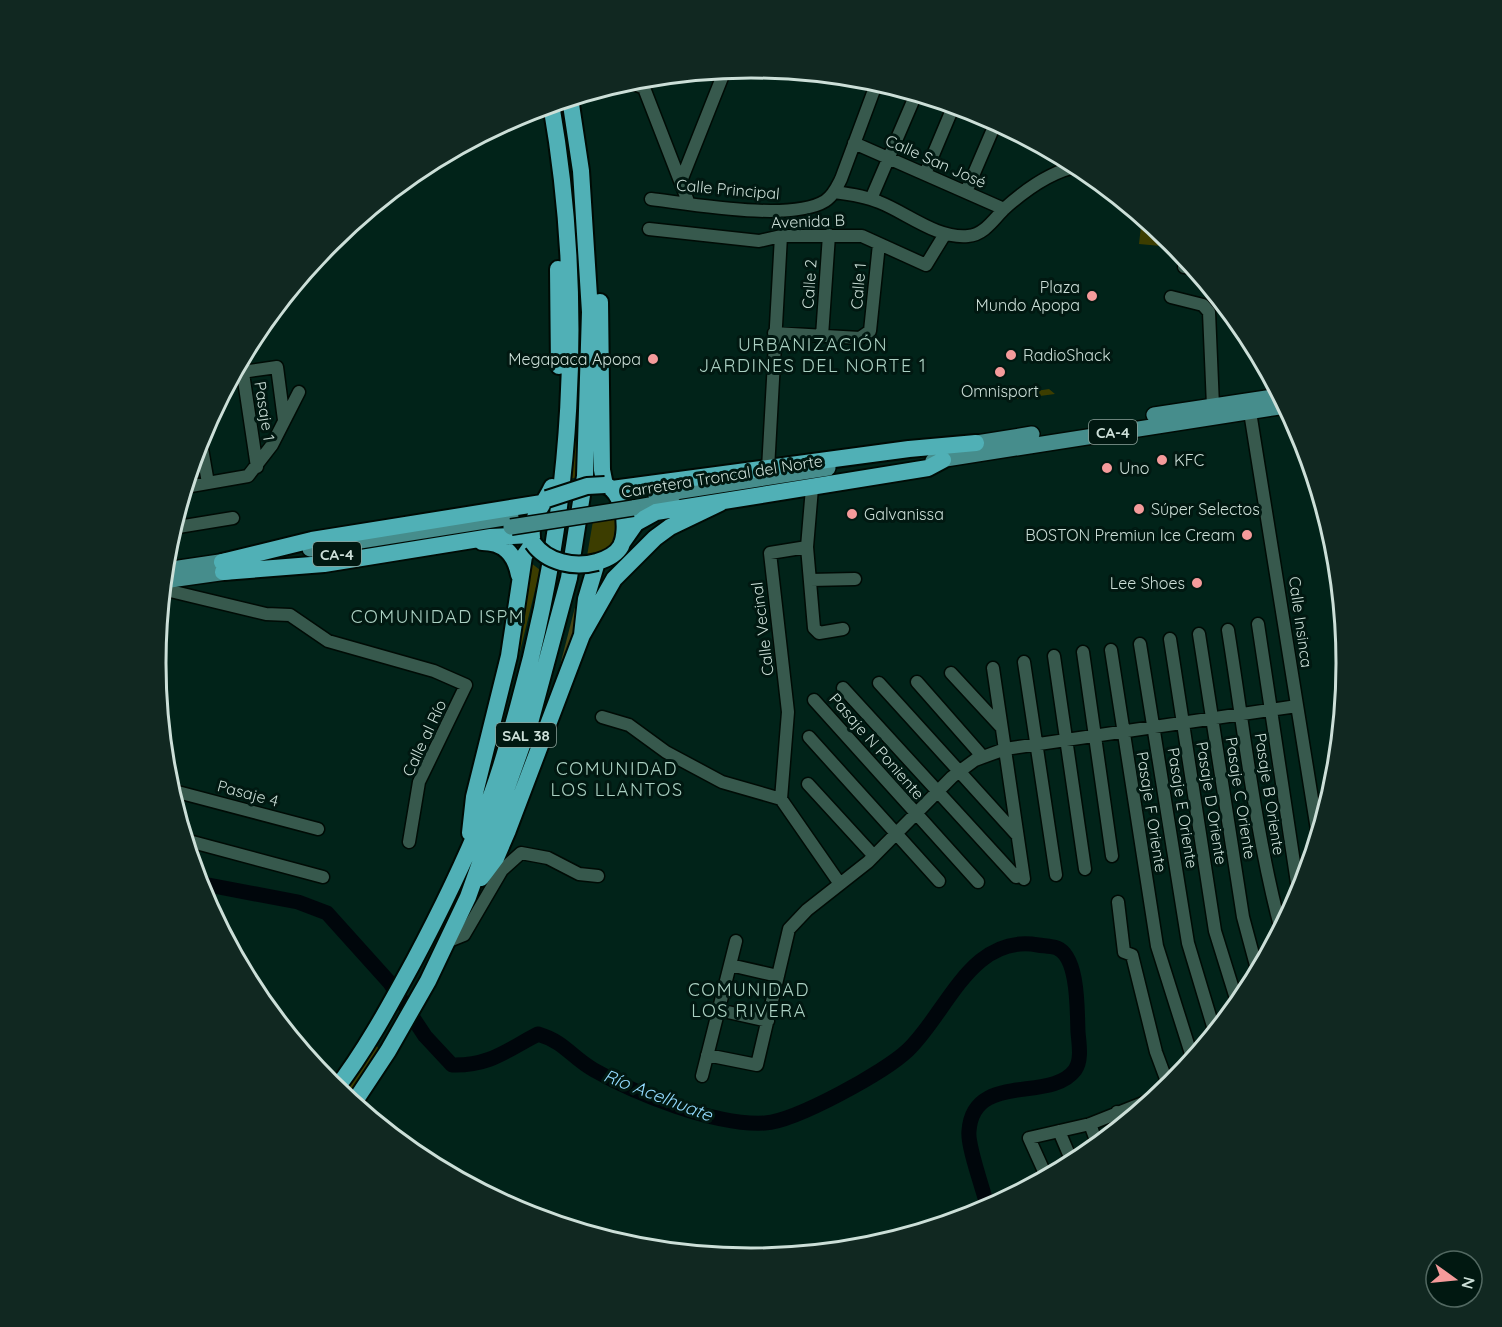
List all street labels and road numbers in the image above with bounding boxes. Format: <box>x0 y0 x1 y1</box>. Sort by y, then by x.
street label: Calle San José <box>882 130 990 192</box>
street label: Calle Principal <box>675 175 781 203</box>
street label: Avenida B <box>771 210 845 232</box>
street label: Calle 2 <box>797 258 821 309</box>
street label: Calle 1 <box>846 262 870 310</box>
street label: Pasaje 1 <box>250 380 280 442</box>
road number: CA-4 <box>1089 420 1137 444</box>
street label: Carretera Troncal del Norte <box>620 450 824 502</box>
road number: CA-4 <box>313 542 361 566</box>
street label: Calle Insinca <box>1285 575 1317 669</box>
street label: Calle Vecinal <box>746 581 778 677</box>
street label: Pasaje N Poniente <box>825 689 929 803</box>
street label: Calle al Río <box>398 696 450 780</box>
road number: SAL 38 <box>496 723 556 747</box>
street label: Pasaje B Oriente <box>1250 731 1290 857</box>
street label: Pasaje C Oriente <box>1221 735 1261 861</box>
street label: Pasaje D Oriente <box>1192 740 1232 866</box>
street label: Pasaje E Oriente <box>1164 746 1202 870</box>
street label: Pasaje F Oriente <box>1133 750 1171 874</box>
street label: Pasaje 4 <box>215 775 281 811</box>

